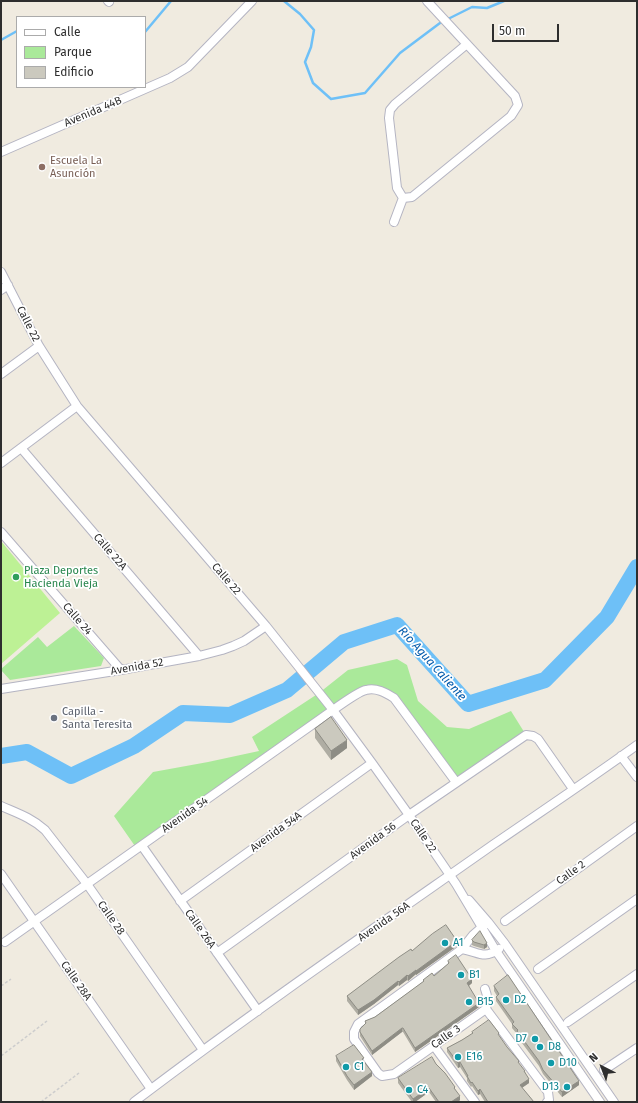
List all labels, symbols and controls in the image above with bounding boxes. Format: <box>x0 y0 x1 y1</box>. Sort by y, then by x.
legend <box>16 16 146 88</box>
scale bar <box>494 16 561 42</box>
text: 50 m <box>499 24 525 38</box>
text: Calle <box>54 25 81 39</box>
text: Parque <box>54 45 92 59</box>
text: Edificio <box>54 65 94 79</box>
street label: Avenida 44B <box>62 94 124 130</box>
place label: Escuela La Asunción <box>50 154 102 180</box>
marker: Escuela La Asunción <box>37 162 47 172</box>
street label: Calle 22 <box>13 304 43 344</box>
street label: Calle 22A <box>90 531 130 573</box>
street label: Calle 22 <box>209 560 243 598</box>
place label: Plaza Deportes Hacienda Vieja <box>24 564 98 590</box>
marker: Plaza Deportes Hacienda Vieja <box>11 572 21 582</box>
street label: Calle 24 <box>59 600 95 638</box>
water label: Río Agua Caliente <box>395 624 469 704</box>
street label: Avenida 52 <box>110 656 164 678</box>
place label: Capilla - Santa Teresita <box>62 705 132 731</box>
marker: Capilla - Santa Teresita <box>49 713 59 723</box>
street label: Avenida 54 <box>159 794 211 836</box>
street label: Avenida 54A <box>248 809 304 855</box>
street label: Calle 22 <box>407 817 439 855</box>
street label: Avenida 56 <box>347 820 399 862</box>
street label: Calle 2 <box>554 858 588 888</box>
street label: Calle 28 <box>94 898 128 938</box>
street label: Avenida 56A <box>355 899 413 945</box>
street label: Calle 26A <box>182 907 218 951</box>
place label: A1 <box>453 936 464 950</box>
marker: A1 <box>440 938 450 948</box>
street label: Calle 28A <box>58 959 94 1003</box>
place label: B1 <box>469 968 480 982</box>
marker: B1 <box>456 970 466 980</box>
place label: D2 <box>514 993 526 1007</box>
place label: B15 <box>477 995 494 1009</box>
marker: D2 <box>501 995 511 1005</box>
marker: B15 <box>464 997 474 1007</box>
street label: Calle 3 <box>429 1022 463 1052</box>
place label: D7 <box>515 1032 527 1046</box>
marker: D7 <box>530 1034 540 1044</box>
place label: D8 <box>548 1040 561 1054</box>
marker: D8 <box>535 1042 545 1052</box>
north arrow <box>582 1047 622 1087</box>
place label: E16 <box>466 1050 482 1064</box>
text: N <box>587 1050 601 1065</box>
marker: E16 <box>453 1052 463 1062</box>
place label: D10 <box>559 1056 577 1070</box>
marker: D10 <box>546 1058 556 1068</box>
place label: C1 <box>354 1060 364 1074</box>
marker: C1 <box>341 1062 351 1072</box>
place label: D13 <box>542 1080 559 1094</box>
marker: D13 <box>562 1082 572 1092</box>
place label: C4 <box>417 1083 428 1097</box>
marker: C4 <box>404 1085 414 1095</box>

